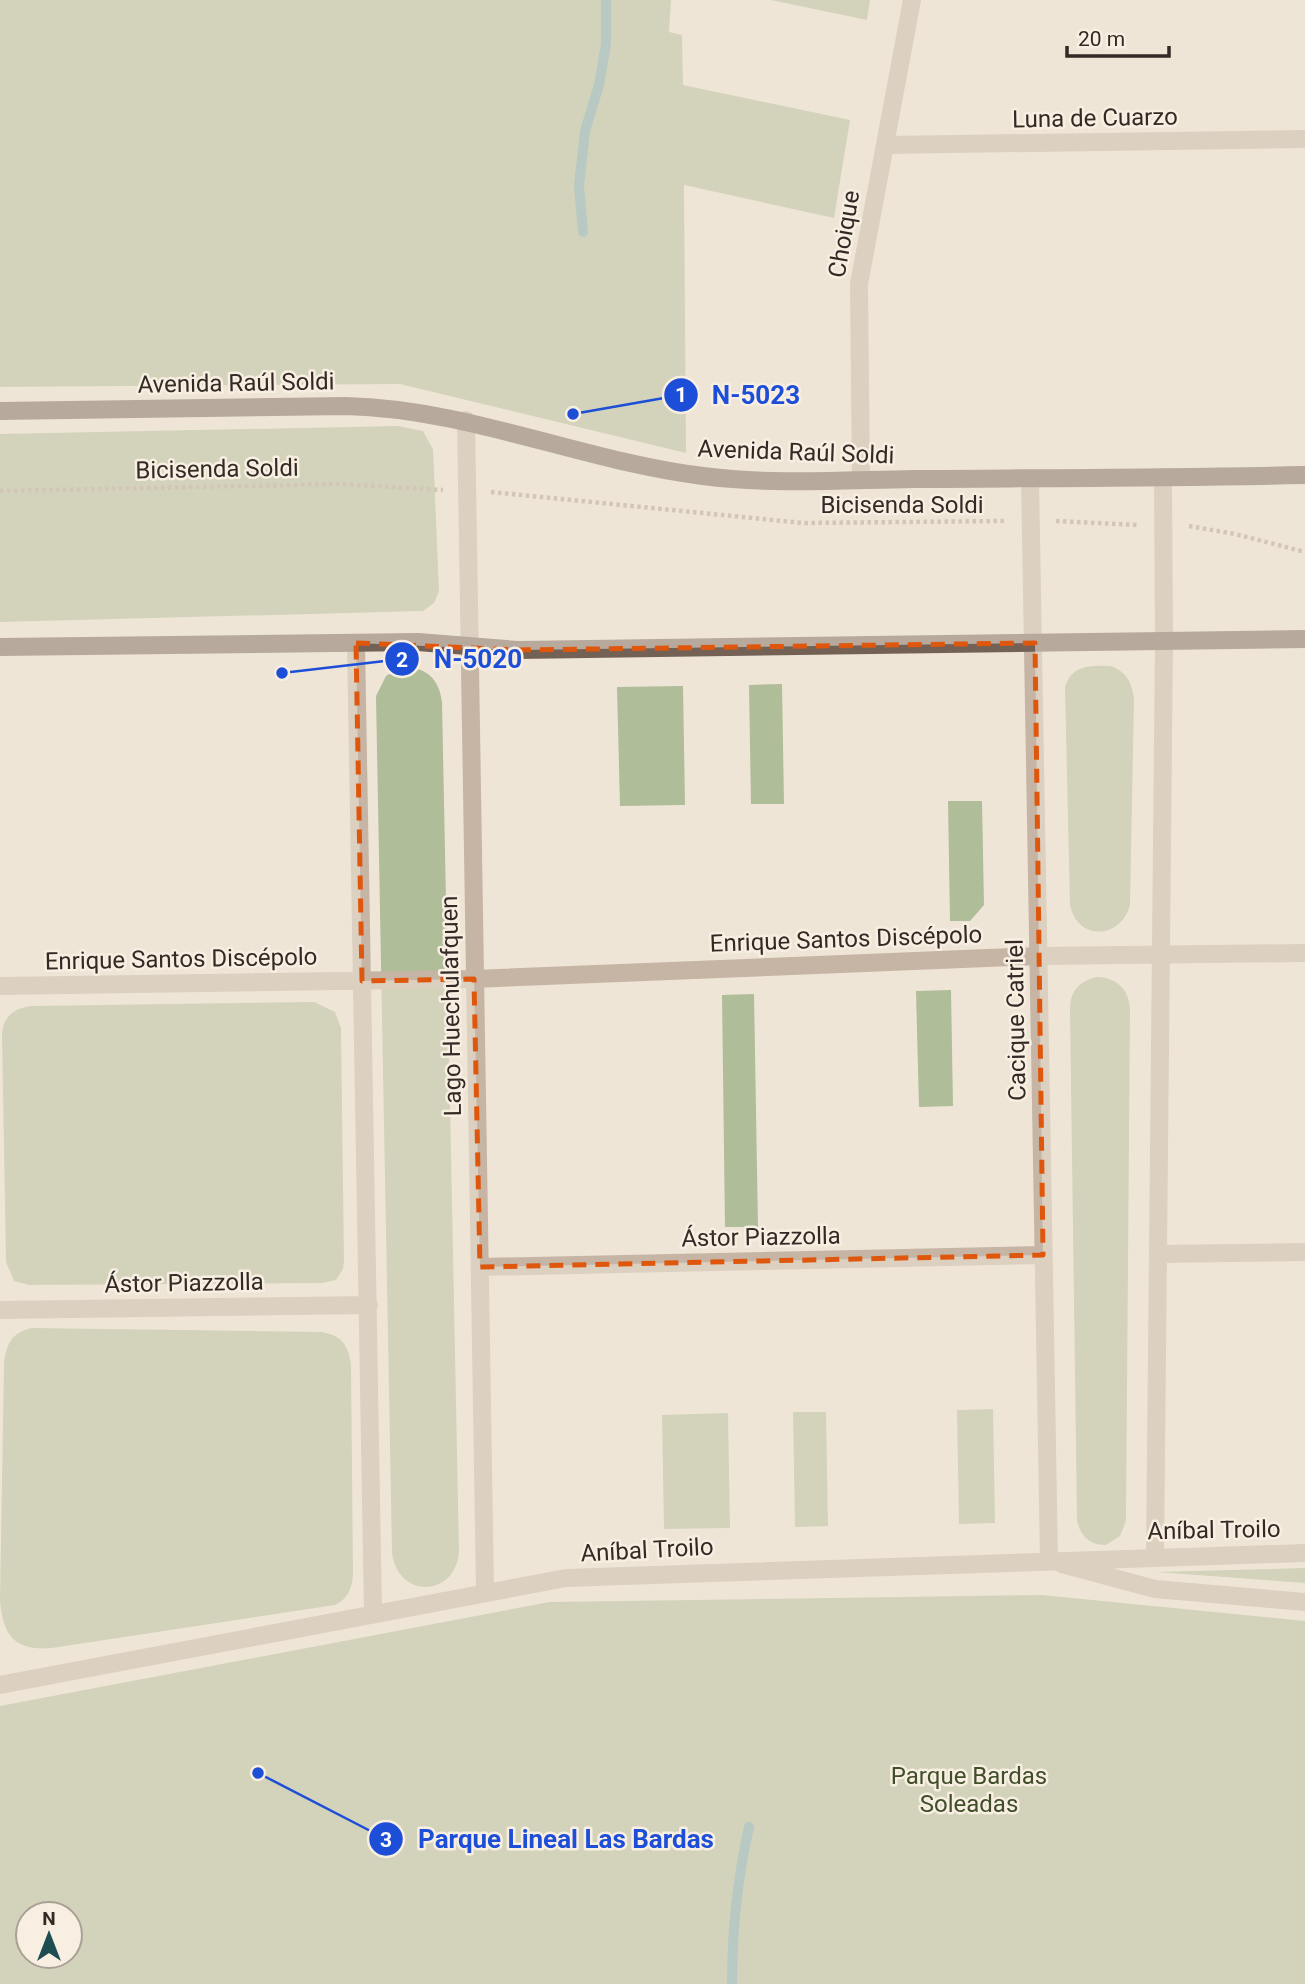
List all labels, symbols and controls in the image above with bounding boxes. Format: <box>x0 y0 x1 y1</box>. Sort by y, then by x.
scale bar <box>1067 14 1168 58</box>
text: 20 m <box>1078 27 1125 51</box>
street label: Luna de Cuarzo <box>1012 103 1178 133</box>
street label: Choique <box>823 188 865 280</box>
street label: Avenida Raúl Soldi <box>137 367 335 399</box>
callout: N-5023 <box>663 371 815 418</box>
text: N-5023 <box>712 380 800 410</box>
text: 1 <box>675 383 687 407</box>
street label: Avenida Raúl Soldi <box>697 435 895 469</box>
street label: Bicisenda Soldi <box>135 454 299 484</box>
street label: Bicisenda Soldi <box>820 491 984 519</box>
callout: N-5020 <box>385 636 536 683</box>
text: N-5020 <box>434 644 522 674</box>
text: 2 <box>396 648 408 672</box>
street label: Lago Huechulafquen <box>435 895 467 1117</box>
street label: Enrique Santos Discépolo <box>709 920 983 958</box>
street label: Cacique Catriel <box>1001 939 1031 1101</box>
street label: Enrique Santos Discépolo <box>44 943 318 975</box>
street label: Ástor Piazzolla <box>681 1222 841 1252</box>
street label: Ástor Piazzolla <box>104 1268 264 1298</box>
street label: Aníbal Troilo <box>1147 1515 1281 1545</box>
street label: Aníbal Troilo <box>580 1533 714 1567</box>
park label: Parque Bardas Soleadas <box>891 1762 1047 1818</box>
callout: Parque Lineal Las Bardas <box>369 1816 728 1863</box>
text: Parque Lineal Las Bardas <box>418 1824 714 1854</box>
text: 3 <box>380 1828 392 1852</box>
north arrow <box>14 1900 84 1970</box>
text: N <box>42 1907 56 1930</box>

